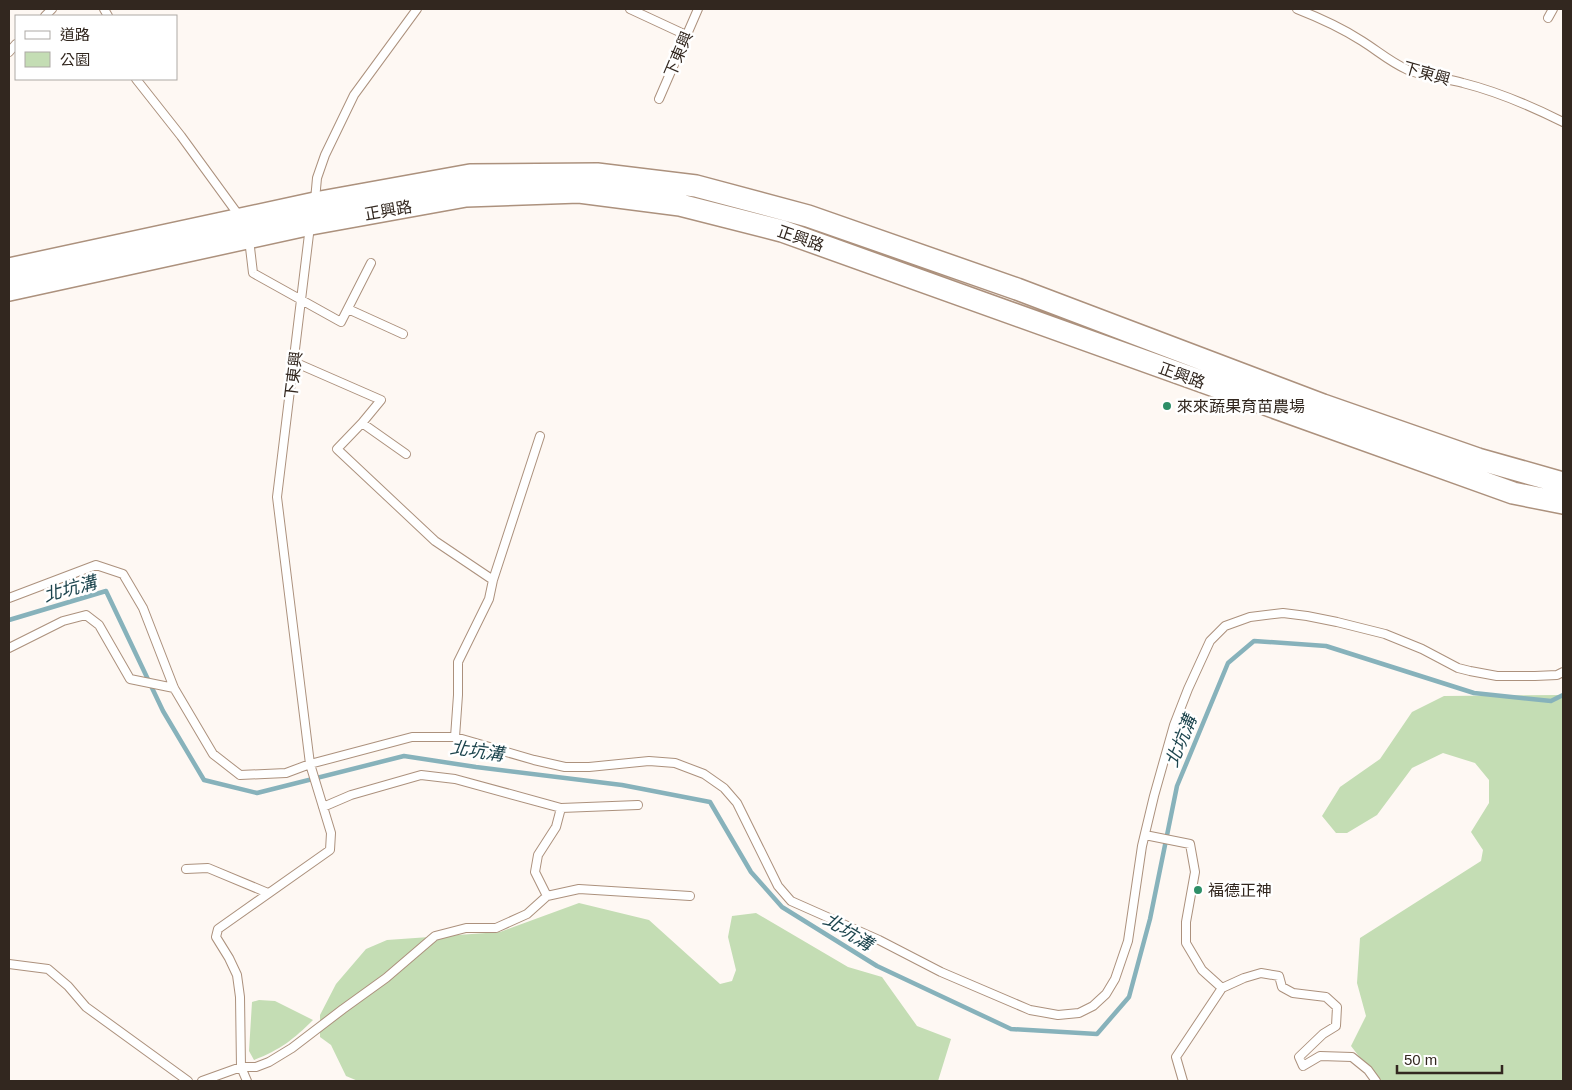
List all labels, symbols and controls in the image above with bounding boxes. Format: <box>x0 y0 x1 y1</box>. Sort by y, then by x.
legend <box>15 15 178 80</box>
text: 道路 <box>60 26 90 43</box>
street label: 下東興 <box>661 29 696 80</box>
text: 公園 <box>60 51 90 68</box>
street label: 下東興 <box>1401 59 1452 88</box>
street label: 正興路 <box>363 198 413 223</box>
street label: 正興路 <box>775 223 826 254</box>
street label: 下東興 <box>282 350 305 400</box>
street label: 正興路 <box>1156 359 1207 392</box>
place label: 來來蔬果育苗農場 <box>1177 398 1305 415</box>
marker: 來來蔬果育苗農場 <box>1161 400 1173 412</box>
water label: 北坑溝 <box>41 572 102 606</box>
water label: 北坑溝 <box>1162 709 1202 770</box>
water label: 北坑溝 <box>449 737 508 765</box>
place label: 福德正神 <box>1208 882 1272 899</box>
marker: 福德正神 <box>1192 884 1204 896</box>
water label: 北坑溝 <box>820 909 879 956</box>
scale bar <box>1397 1042 1502 1074</box>
text: 50 m <box>1404 1051 1437 1068</box>

